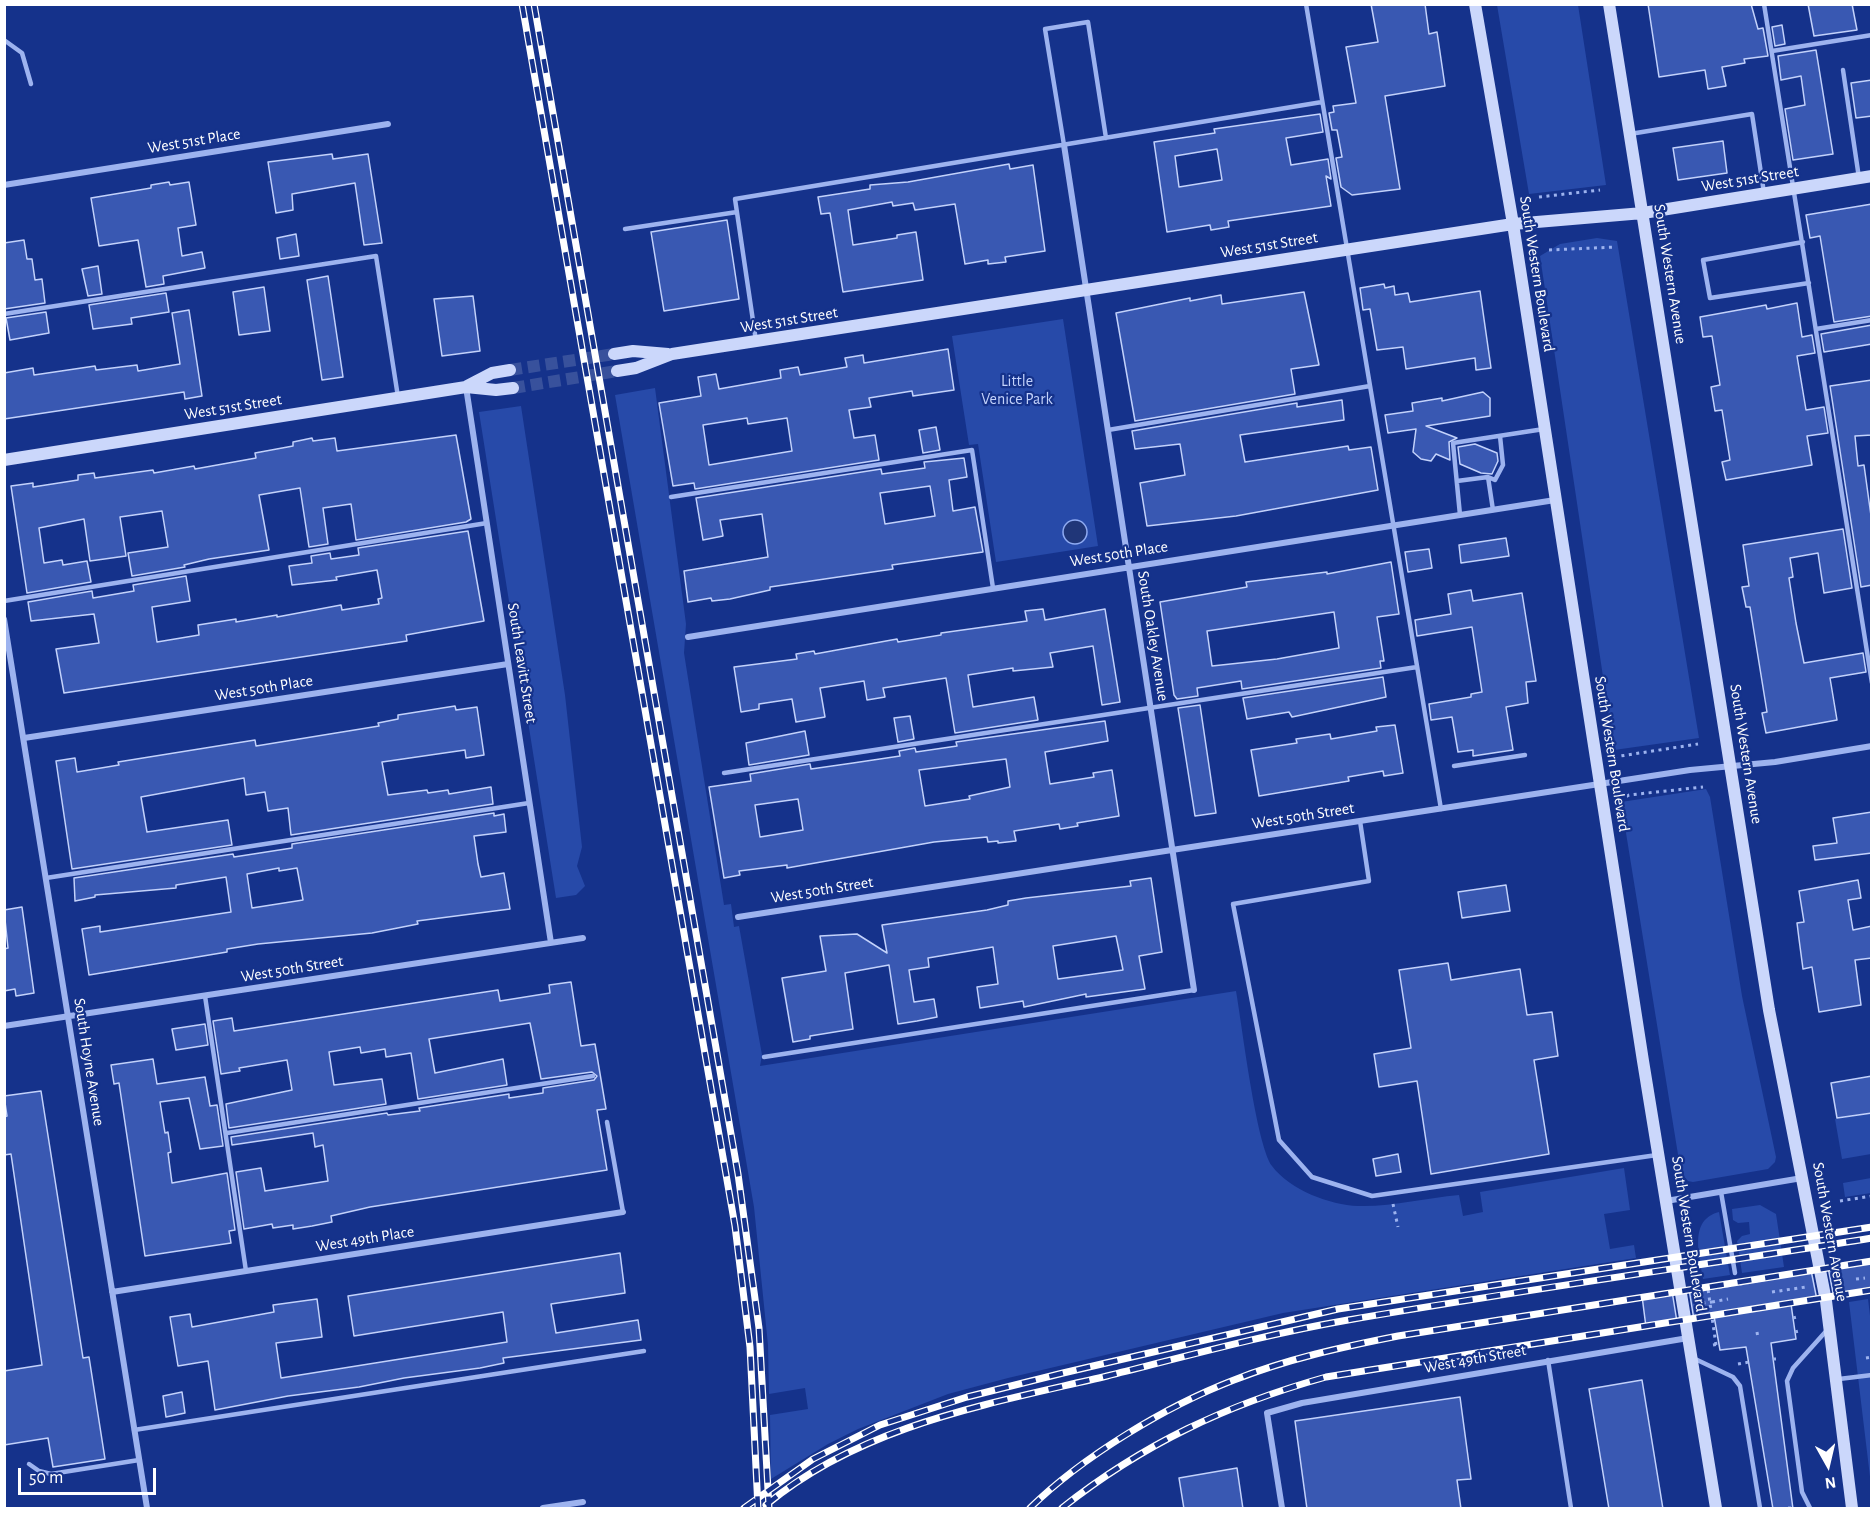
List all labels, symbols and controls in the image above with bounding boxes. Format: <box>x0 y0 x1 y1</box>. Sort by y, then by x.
street label: West 51st Place <box>146 124 242 158</box>
street label: West 51st Street <box>1700 162 1800 196</box>
street label: South Western Boulevard <box>1515 195 1559 353</box>
street label: South Western Avenue <box>1649 203 1691 345</box>
street label: West 51st Street <box>1219 228 1319 262</box>
street label: West 51st Street <box>739 303 839 337</box>
park label: Little Venice Park <box>981 371 1053 409</box>
street label: West 51st Street <box>183 390 283 424</box>
street label: West 50th Place <box>1069 537 1169 571</box>
street label: South Oakley Avenue <box>1133 570 1173 702</box>
street label: South Leavitt Street <box>503 602 541 724</box>
street label: West 50th Place <box>214 671 314 705</box>
street label: South Western Boulevard <box>1590 675 1634 833</box>
street label: South Western Avenue <box>1725 683 1767 825</box>
street label: West 50th Street <box>1250 798 1356 834</box>
street label: West 50th Street <box>769 872 875 908</box>
street label: West 50th Street <box>239 951 345 987</box>
street label: South Hoyne Avenue <box>69 997 109 1127</box>
street label: South Western Boulevard <box>1667 1155 1711 1313</box>
street label: South Western Avenue <box>1808 1161 1852 1303</box>
street label: West 49th Place <box>315 1222 415 1256</box>
street label: West 49th Street <box>1422 1341 1528 1377</box>
north arrow <box>1798 1435 1858 1495</box>
scale bar <box>21 1456 159 1494</box>
text: 50 m <box>29 1469 63 1487</box>
text: N <box>1824 1474 1837 1492</box>

